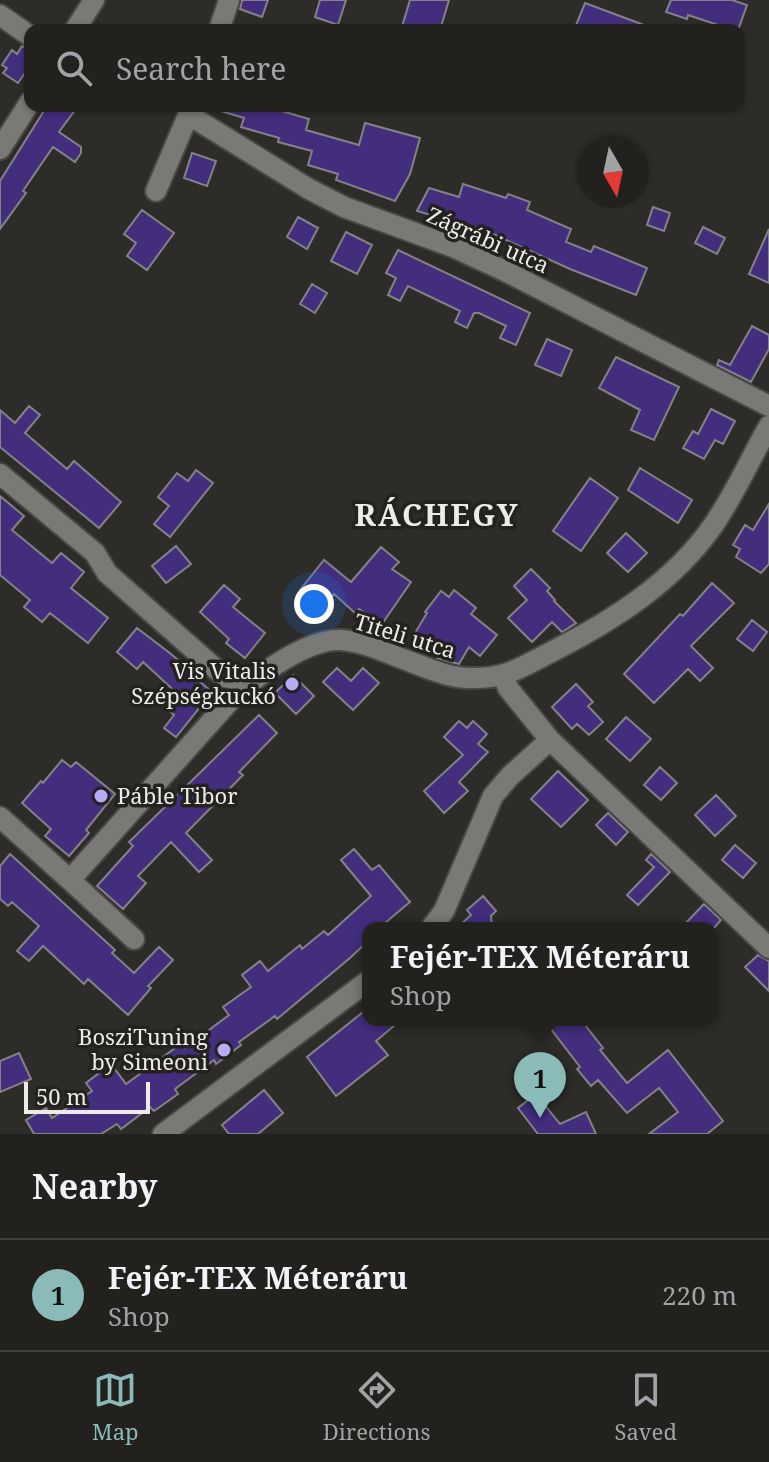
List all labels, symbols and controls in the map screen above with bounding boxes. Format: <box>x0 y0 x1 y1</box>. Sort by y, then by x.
search box <box>24 24 745 112</box>
icon: search <box>52 46 96 90</box>
text: Search here <box>116 48 286 89</box>
north arrow <box>577 136 649 208</box>
street label: Zágrábi utca <box>423 199 554 279</box>
district label: RÁCHEGY <box>355 494 519 535</box>
your location <box>294 584 334 624</box>
street label: Titeli utca <box>351 605 460 665</box>
place label: Vis Vitalis Szépségkuckó <box>131 655 276 710</box>
marker: Vis Vitalis Szépségkuckó <box>283 675 301 693</box>
place label: Páble Tibor <box>117 780 238 810</box>
marker: Páble Tibor <box>92 787 110 805</box>
popup <box>362 922 718 1026</box>
text: Fejér-TEX Méteráru <box>390 936 690 977</box>
text: Shop <box>390 977 452 1013</box>
place label: BosziTuning by Simeoni <box>78 1021 208 1076</box>
marker: BosziTuning by Simeoni <box>215 1041 233 1059</box>
pin: 1 <box>514 1052 566 1118</box>
scale bar <box>24 1078 150 1114</box>
text: 50 m <box>36 1081 87 1111</box>
text: Nearby <box>32 1163 158 1209</box>
text: Fejér-TEX Méteráru <box>108 1257 408 1298</box>
text: 1 <box>51 1277 65 1313</box>
text: 220 m <box>662 1277 737 1313</box>
text: Shop <box>108 1298 170 1334</box>
tab: Map <box>92 1368 139 1446</box>
tab: Directions <box>323 1368 430 1446</box>
tab: Saved <box>615 1368 677 1446</box>

